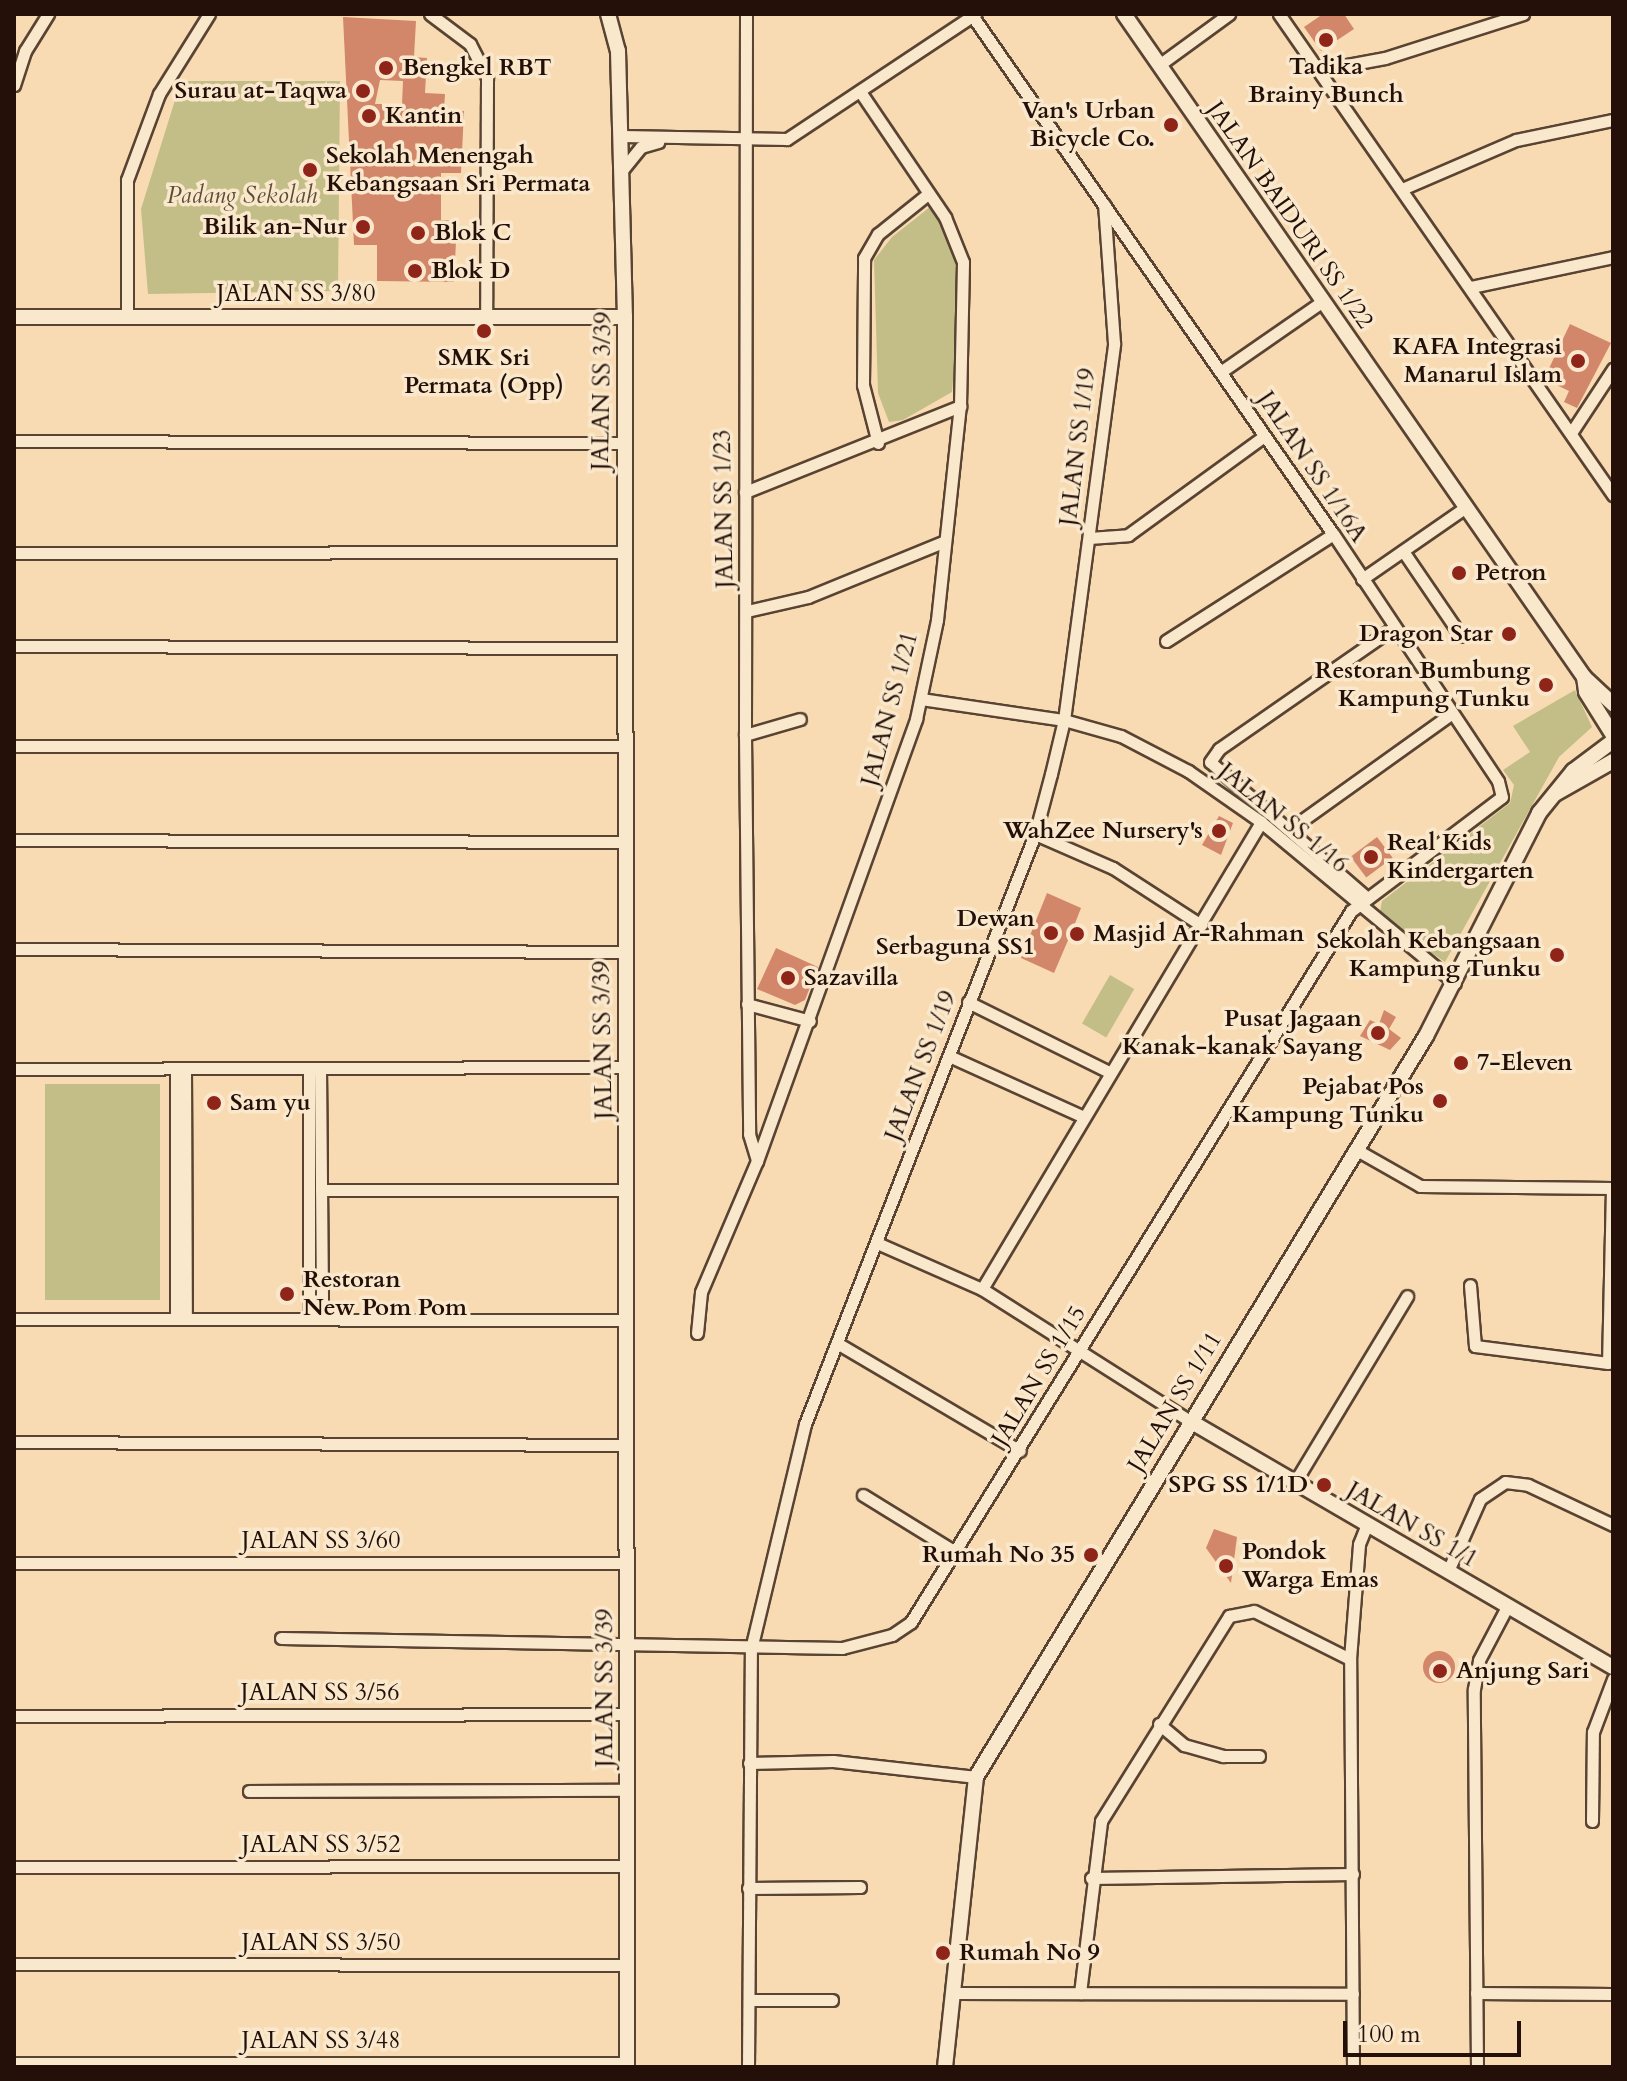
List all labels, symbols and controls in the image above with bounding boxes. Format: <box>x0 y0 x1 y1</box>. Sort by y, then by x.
marker: Tadika Brainy Bunch <box>1317 31 1335 49</box>
place label: Tadika Brainy Bunch <box>1248 53 1404 109</box>
place label: Bengkel RBT <box>402 54 552 82</box>
marker: Bengkel RBT <box>377 59 395 77</box>
place label: Surau at-Taqwa <box>175 77 347 105</box>
marker: Surau at-Taqwa <box>354 82 372 100</box>
street label: JALAN BAIDURI SS 1/22 <box>1201 96 1379 334</box>
place label: Van's Urban Bicycle Co. <box>1022 97 1155 153</box>
place label: Kantin <box>385 102 462 130</box>
marker: Kantin <box>360 107 378 125</box>
marker: Van's Urban Bicycle Co. <box>1162 116 1180 134</box>
place label: Sekolah Menengah Kebangsaan Sri Permata <box>326 142 590 198</box>
marker: Sekolah Menengah Kebangsaan Sri Permata <box>301 161 319 179</box>
park label: Padang Sekolah <box>167 182 317 210</box>
place label: Bilik an-Nur <box>203 213 347 241</box>
marker: Bilik an-Nur <box>354 218 372 236</box>
place label: Blok C <box>434 219 511 247</box>
marker: Blok C <box>409 224 427 242</box>
place label: Blok D <box>431 257 510 285</box>
marker: Blok D <box>406 262 424 280</box>
street label: JALAN SS 3/80 <box>217 280 375 308</box>
street label: JALAN SS 3/39 <box>586 311 618 471</box>
marker: SMK Sri Permata (Opp) <box>475 322 493 340</box>
place label: KAFA Integrasi Manarul Islam <box>1393 333 1562 389</box>
place label: SMK Sri Permata (Opp) <box>404 344 564 400</box>
marker: KAFA Integrasi Manarul Islam <box>1569 352 1587 370</box>
street label: JALAN SS 1/19 <box>1054 366 1102 528</box>
street label: JALAN SS 1/16A <box>1251 386 1373 548</box>
street label: JALAN SS 1/23 <box>708 429 740 589</box>
place label: Petron <box>1475 559 1547 587</box>
marker: Petron <box>1450 564 1468 582</box>
place label: Dragon Star <box>1359 620 1493 648</box>
marker: Dragon Star <box>1500 625 1518 643</box>
street label: JALAN SS 1/21 <box>856 629 924 789</box>
place label: Restoran Bumbung Kampung Tunku <box>1315 657 1530 713</box>
marker: Restoran Bumbung Kampung Tunku <box>1537 676 1555 694</box>
street label: JALAN SS 1/16 <box>1212 757 1354 879</box>
place label: WahZee Nursery's <box>1003 817 1203 845</box>
marker: WahZee Nursery's <box>1210 822 1228 840</box>
place label: Real Kids Kindergarten <box>1387 829 1534 885</box>
marker: Real Kids Kindergarten <box>1362 848 1380 866</box>
place label: Dewan Serbaguna SS1 <box>876 905 1035 961</box>
place label: Masjid Ar-Rahman <box>1093 920 1304 948</box>
marker: Dewan Serbaguna SS1 <box>1042 924 1060 942</box>
marker: Masjid Ar-Rahman <box>1068 925 1086 943</box>
place label: Sekolah Kebangsaan Kampung Tunku <box>1317 927 1541 983</box>
marker: Sekolah Kebangsaan Kampung Tunku <box>1548 946 1566 964</box>
street label: JALAN SS 3/39 <box>587 960 619 1120</box>
place label: Sazavilla <box>804 964 898 992</box>
marker: Sazavilla <box>779 969 797 987</box>
street label: JALAN SS 1/19 <box>879 987 963 1145</box>
place label: Pusat Jagaan Kanak-kanak Sayang <box>1122 1005 1362 1061</box>
marker: Pusat Jagaan Kanak-kanak Sayang <box>1369 1024 1387 1042</box>
place label: 7-Eleven <box>1477 1049 1573 1077</box>
marker: 7-Eleven <box>1452 1054 1470 1072</box>
place label: Pejabat Pos Kampung Tunku <box>1232 1073 1424 1129</box>
place label: Sam yu <box>230 1089 311 1117</box>
marker: Pejabat Pos Kampung Tunku <box>1431 1092 1449 1110</box>
marker: Sam yu <box>205 1094 223 1112</box>
place label: Restoran New Pom Pom <box>303 1266 467 1322</box>
marker: Restoran New Pom Pom <box>278 1285 296 1303</box>
street label: JALAN SS 1/15 <box>986 1300 1092 1452</box>
street label: JALAN SS 1/11 <box>1122 1326 1228 1478</box>
place label: SPG SS 1/1D <box>1168 1471 1308 1499</box>
marker: SPG SS 1/1D <box>1315 1476 1333 1494</box>
street label: JALAN SS 1/1 <box>1341 1476 1483 1574</box>
street label: JALAN SS 3/60 <box>242 1527 400 1555</box>
place label: Pondok Warga Emas <box>1242 1538 1379 1594</box>
place label: Rumah No 35 <box>922 1541 1075 1569</box>
marker: Rumah No 35 <box>1082 1546 1100 1564</box>
marker: Pondok Warga Emas <box>1217 1557 1235 1575</box>
street label: JALAN SS 3/39 <box>591 1609 619 1767</box>
place label: Anjung Sari <box>1456 1657 1589 1685</box>
marker: Anjung Sari <box>1431 1662 1449 1680</box>
street label: JALAN SS 3/56 <box>241 1679 399 1707</box>
street label: JALAN SS 3/52 <box>242 1831 400 1859</box>
street label: JALAN SS 3/50 <box>242 1929 400 1957</box>
place label: Rumah No 9 <box>959 1939 1100 1967</box>
marker: Rumah No 9 <box>934 1944 952 1962</box>
scale bar <box>1347 2005 1525 2055</box>
text: 100 m <box>1357 2018 1421 2051</box>
street label: JALAN SS 3/48 <box>242 2027 400 2055</box>

